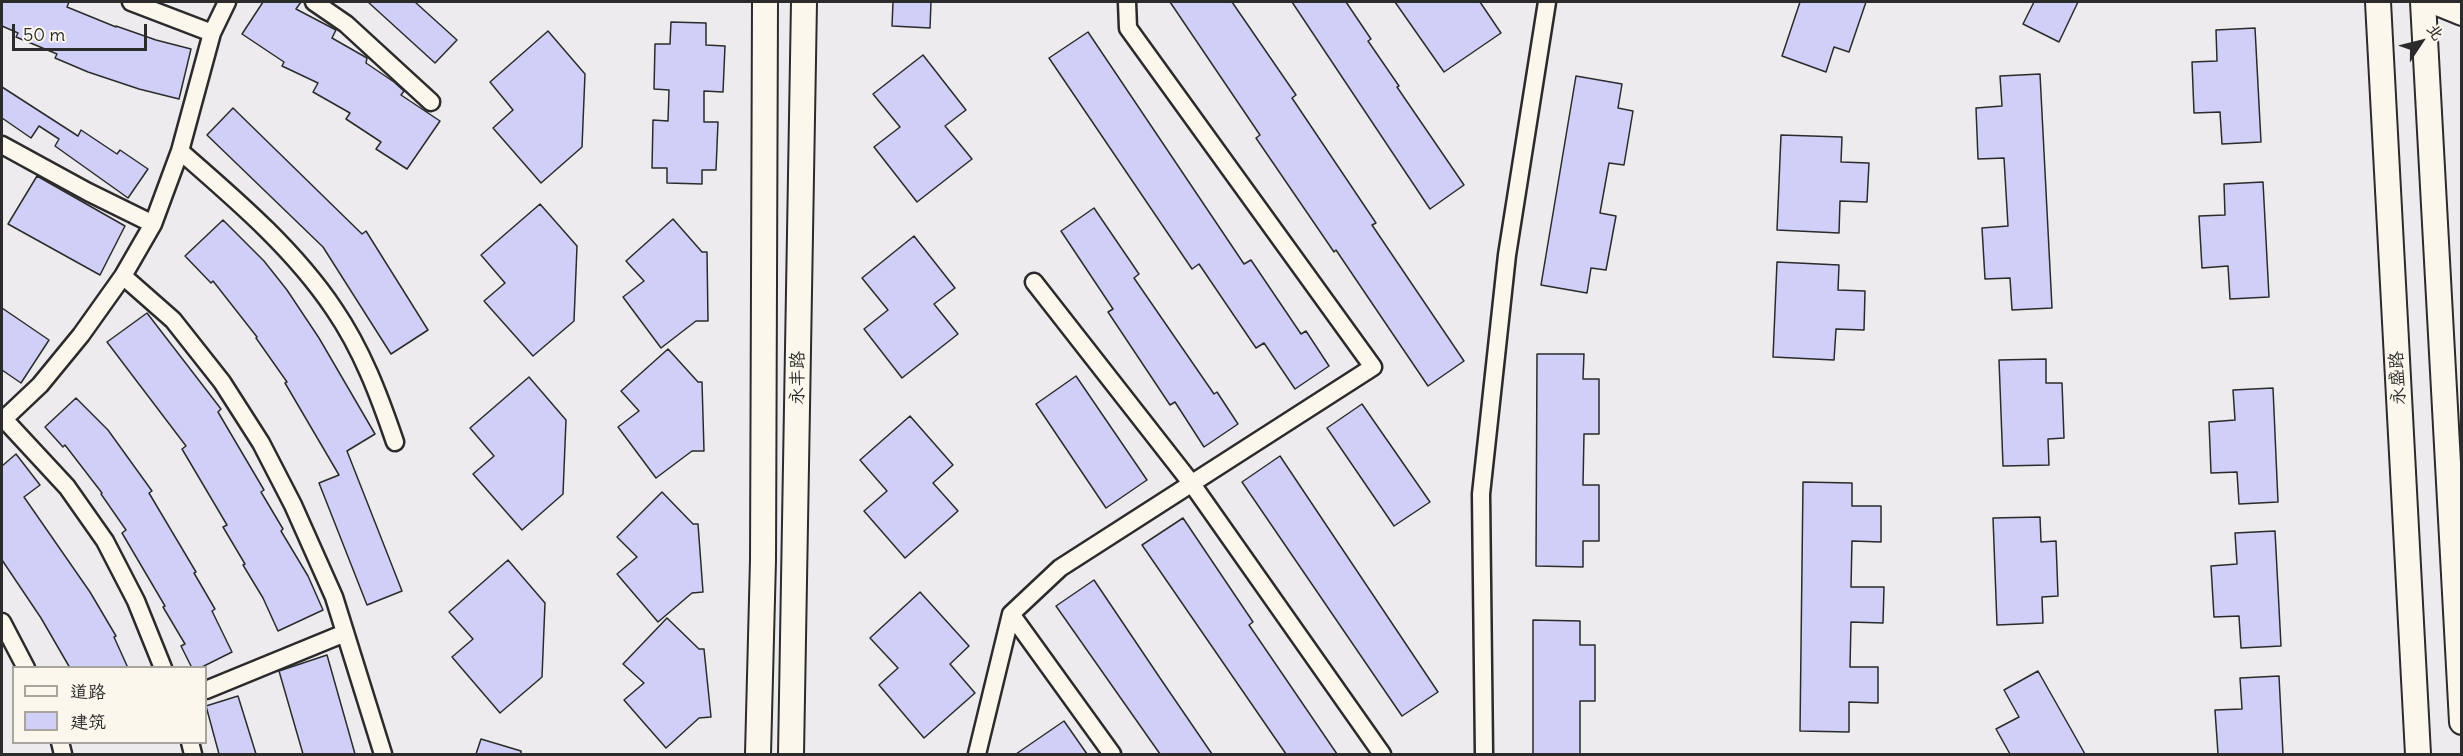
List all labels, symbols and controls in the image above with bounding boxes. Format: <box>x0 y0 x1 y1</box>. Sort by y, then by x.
scale bar <box>15 12 150 50</box>
north arrow <box>2391 12 2451 72</box>
text: 北 <box>2423 19 2449 44</box>
text: 50 m <box>23 23 65 46</box>
street label: 永盛路 <box>2386 350 2410 406</box>
street label: 永丰路 <box>787 351 809 405</box>
legend <box>12 666 207 744</box>
text: 道路 <box>70 680 106 703</box>
text: 建筑 <box>70 710 106 733</box>

